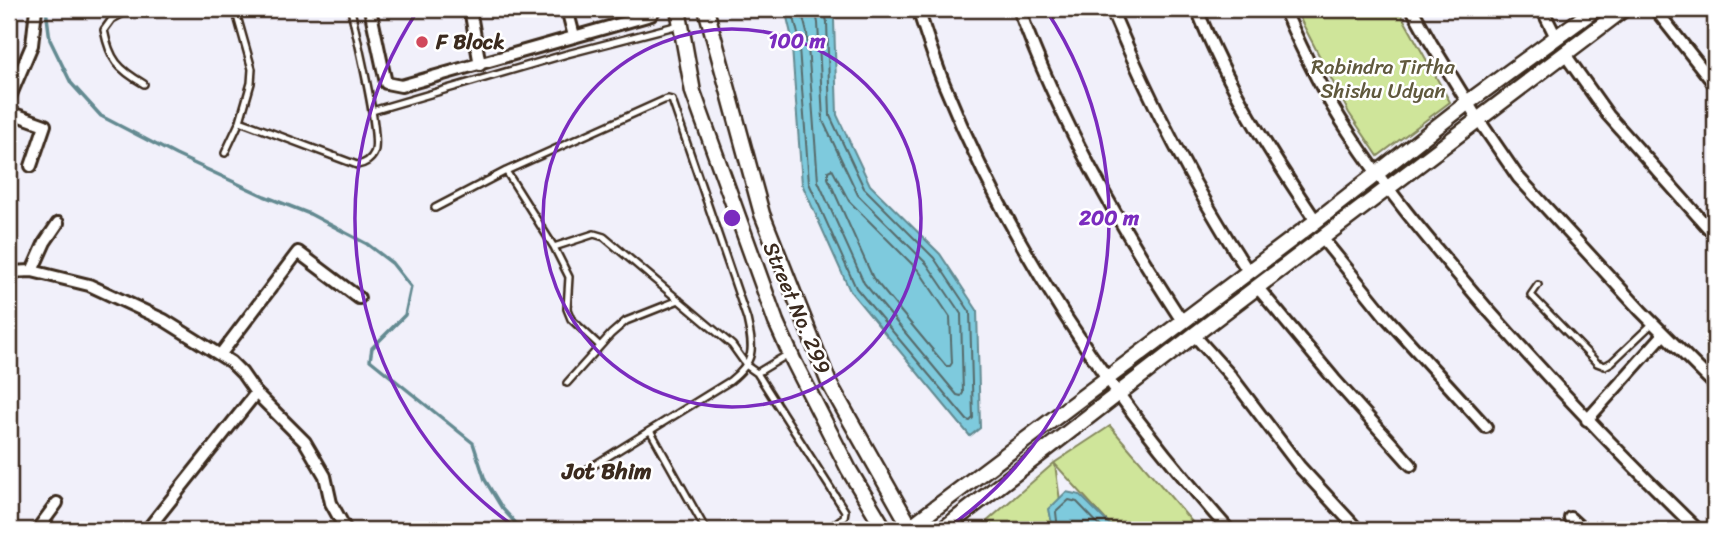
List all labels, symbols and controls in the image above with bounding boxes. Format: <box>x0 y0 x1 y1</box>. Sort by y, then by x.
text: 100 m <box>768 22 826 60</box>
place label: F Block <box>435 23 505 61</box>
marker: F Block <box>414 34 430 50</box>
park label: Rabindra Tirtha Shishu Udyan <box>1311 48 1455 110</box>
text: 200 m <box>1078 199 1140 237</box>
centre of rings <box>720 206 744 230</box>
street label: Street No. 299 <box>752 236 842 380</box>
district label: Jot Bhim <box>560 451 652 492</box>

